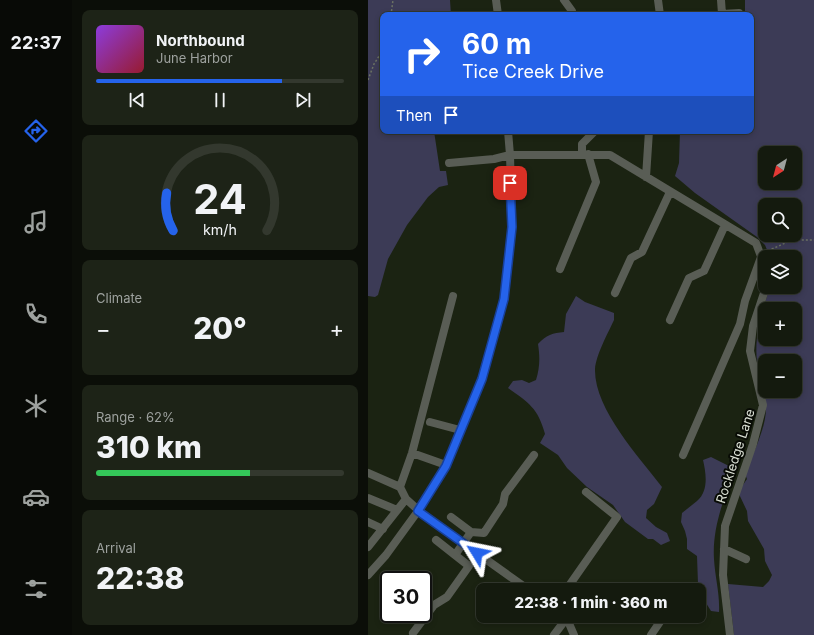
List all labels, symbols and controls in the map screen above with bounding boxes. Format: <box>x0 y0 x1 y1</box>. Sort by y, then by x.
text: 60 m <box>462 27 531 61</box>
icon: right <box>396 28 448 80</box>
text: Northbound <box>156 31 245 50</box>
text: 22:37 <box>11 32 61 53</box>
text: June Harbor <box>156 50 233 66</box>
text: Tice Creek Drive <box>462 61 604 82</box>
icon: previous <box>126 89 148 111</box>
icon: pause <box>209 89 231 111</box>
icon: next <box>292 89 314 111</box>
icon: arrive <box>440 104 462 126</box>
text: Then <box>396 106 432 125</box>
icon: directions <box>22 117 50 145</box>
north arrow <box>758 146 802 190</box>
map controls <box>758 146 802 398</box>
pin <box>493 166 527 200</box>
icon: arrive <box>499 172 521 194</box>
text: 24 <box>193 173 247 223</box>
button: search <box>758 198 802 242</box>
icon: music <box>22 208 50 236</box>
text: km/h <box>203 220 237 237</box>
button: layers <box>758 250 802 294</box>
text: Climate <box>96 290 142 306</box>
icon: phone <box>22 300 50 328</box>
button: + <box>758 302 802 346</box>
text: 20° <box>193 310 247 346</box>
text: − <box>96 316 111 342</box>
text: + <box>329 316 344 342</box>
button: − <box>758 354 802 398</box>
icon: climate <box>22 392 50 420</box>
street label: Rockledge Lane <box>712 407 758 505</box>
text: Range · 62% <box>96 409 175 425</box>
text: 310 km <box>96 429 202 465</box>
icon: car <box>22 483 50 511</box>
position arrow <box>456 532 498 574</box>
text: Arrival <box>96 540 136 556</box>
text: 22:38 <box>96 560 184 596</box>
speed limit sign: 30 <box>380 571 432 623</box>
icon: filters <box>22 575 50 603</box>
text: 22:38 · 1 min · 360 m <box>515 593 667 612</box>

